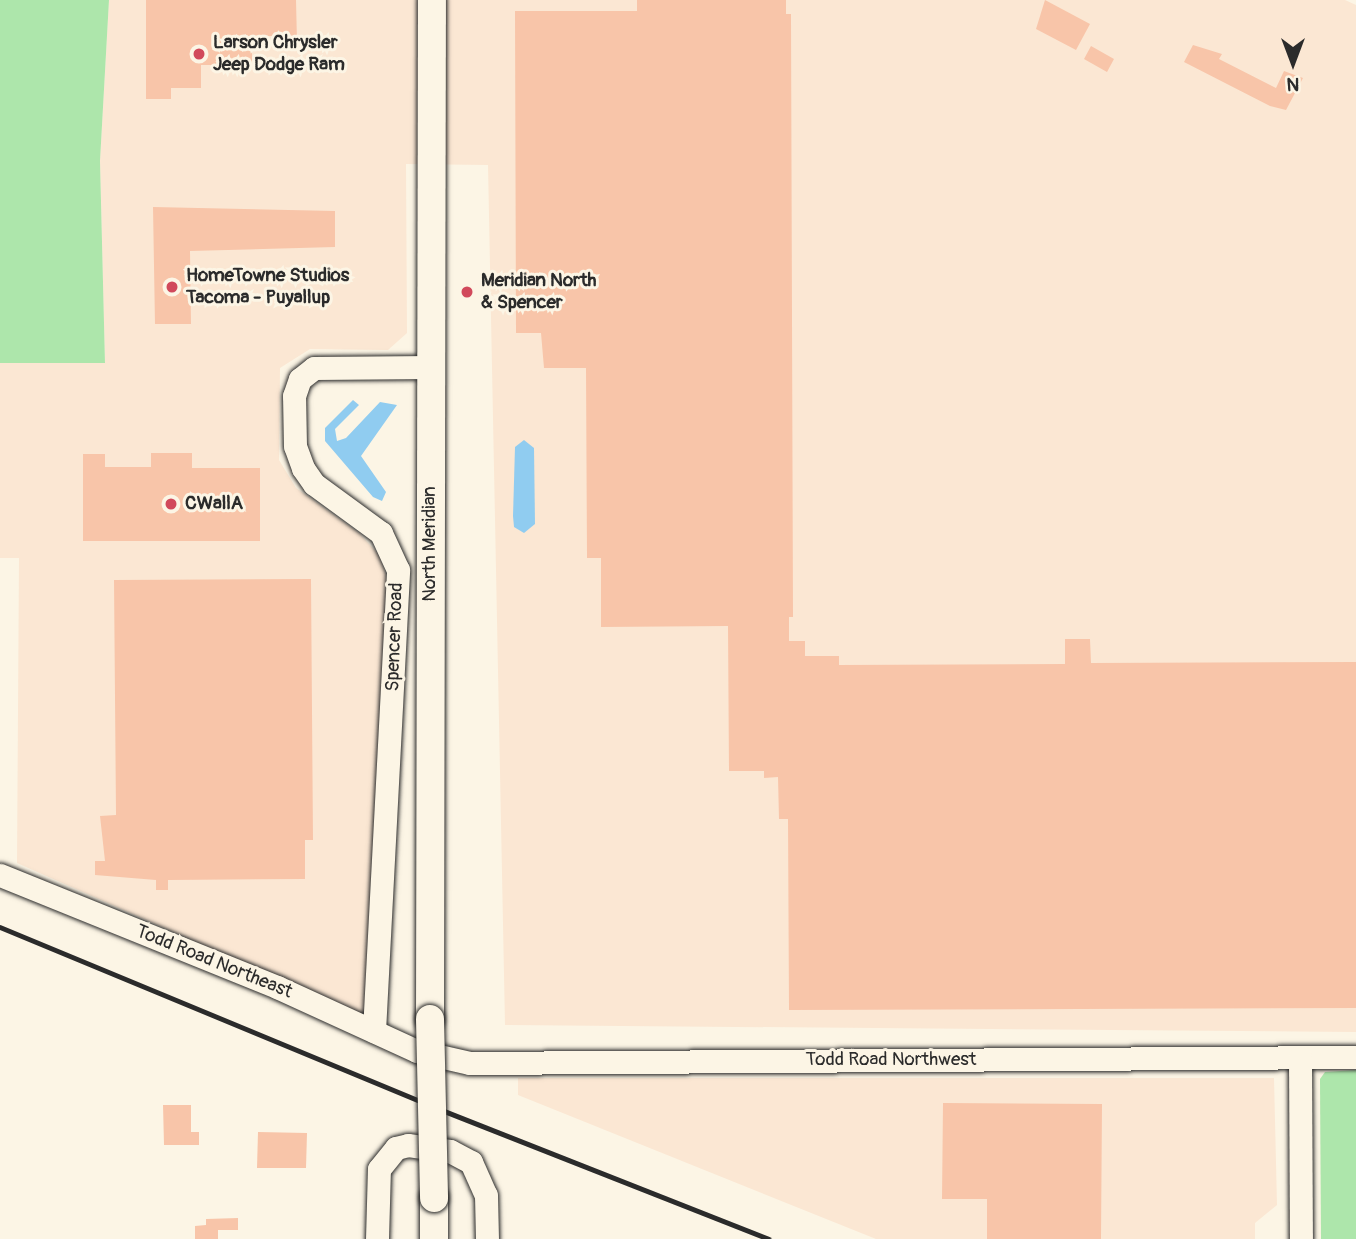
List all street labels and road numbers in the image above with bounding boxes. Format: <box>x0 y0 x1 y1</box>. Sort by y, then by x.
street label: North Meridian <box>419 486 441 602</box>
street label: Spencer Road <box>382 582 408 692</box>
street label: Todd Road Northeast <box>132 920 296 1004</box>
street label: Todd Road Northwest <box>806 1049 976 1071</box>

